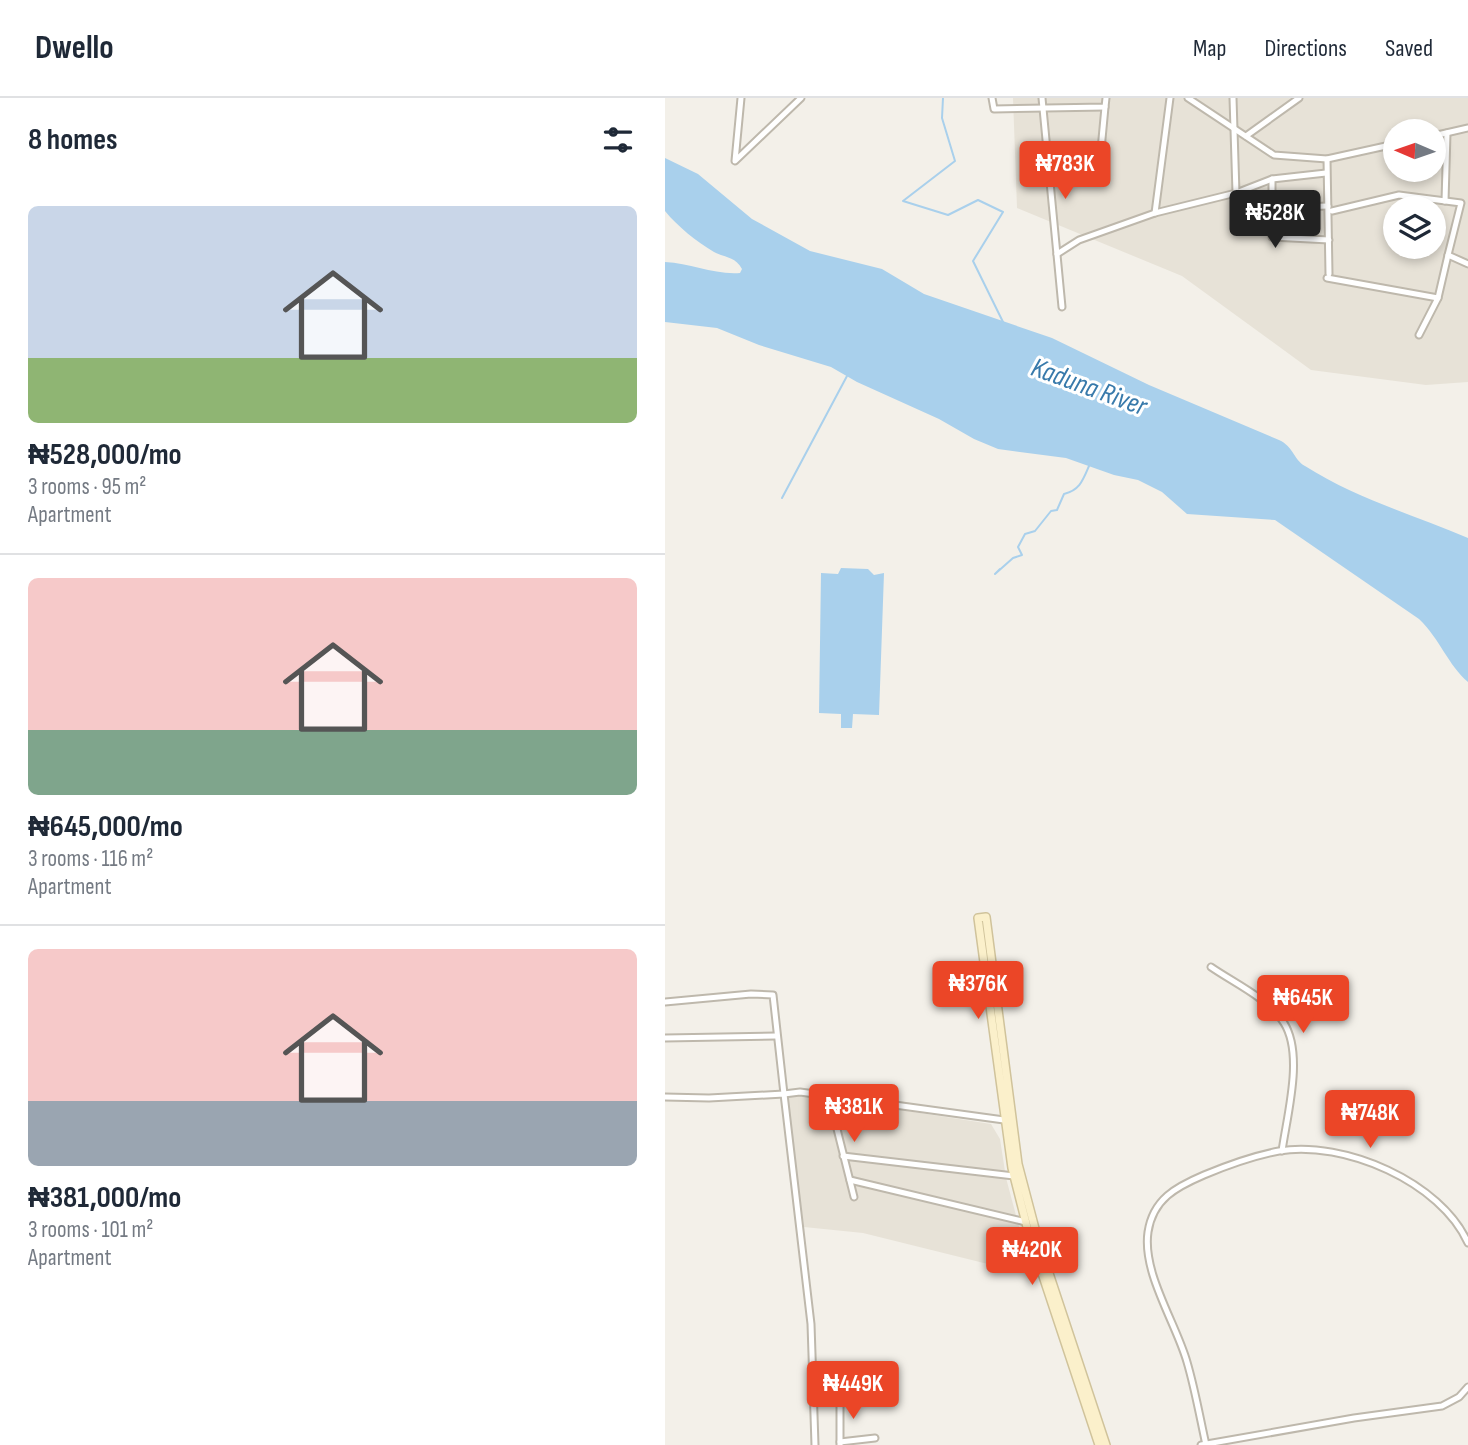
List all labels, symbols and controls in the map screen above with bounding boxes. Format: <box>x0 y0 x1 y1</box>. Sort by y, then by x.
text: Dwello <box>35 28 114 68</box>
text: Map <box>1193 34 1226 63</box>
text: Directions <box>1264 34 1347 63</box>
text: Saved <box>1385 34 1433 63</box>
north arrow <box>1383 119 1445 182</box>
map controls <box>1383 119 1446 259</box>
icon: filters <box>599 121 637 159</box>
text: 8 homes <box>28 122 117 158</box>
pin: ₦783K <box>1016 141 1114 201</box>
text: ₦783K <box>1036 150 1095 178</box>
pin: ₦528K <box>1226 190 1324 250</box>
button: layers <box>1383 196 1446 259</box>
text: ₦528K <box>1246 199 1304 227</box>
icon: home <box>270 252 396 378</box>
water label: Kaduna River <box>1027 351 1152 423</box>
text: ₦528,000/mo <box>28 437 182 473</box>
text: 3 rooms · 95 m² <box>28 473 147 501</box>
text: Apartment <box>28 501 112 529</box>
icon: home <box>270 624 396 750</box>
text: ₦645,000/mo <box>28 809 183 845</box>
text: 3 rooms · 116 m² <box>28 845 153 873</box>
text: Apartment <box>28 873 112 901</box>
pin: ₦376K <box>929 962 1027 1021</box>
text: ₦376K <box>948 970 1008 998</box>
pin: ₦645K <box>1254 976 1352 1035</box>
text: ₦645K <box>1273 984 1333 1012</box>
icon: home <box>270 995 396 1121</box>
pin: ₦381K <box>805 1084 903 1144</box>
pin: ₦748K <box>1321 1090 1419 1150</box>
text: ₦381K <box>825 1093 883 1121</box>
text: ₦748K <box>1341 1099 1399 1127</box>
text: ₦381,000/mo <box>28 1180 181 1216</box>
text: 3 rooms · 101 m² <box>28 1216 153 1244</box>
pin: ₦420K <box>983 1228 1081 1287</box>
text: ₦420K <box>1002 1236 1062 1264</box>
text: Apartment <box>28 1244 112 1272</box>
pin: ₦449K <box>804 1362 902 1421</box>
text: ₦449K <box>823 1370 883 1398</box>

